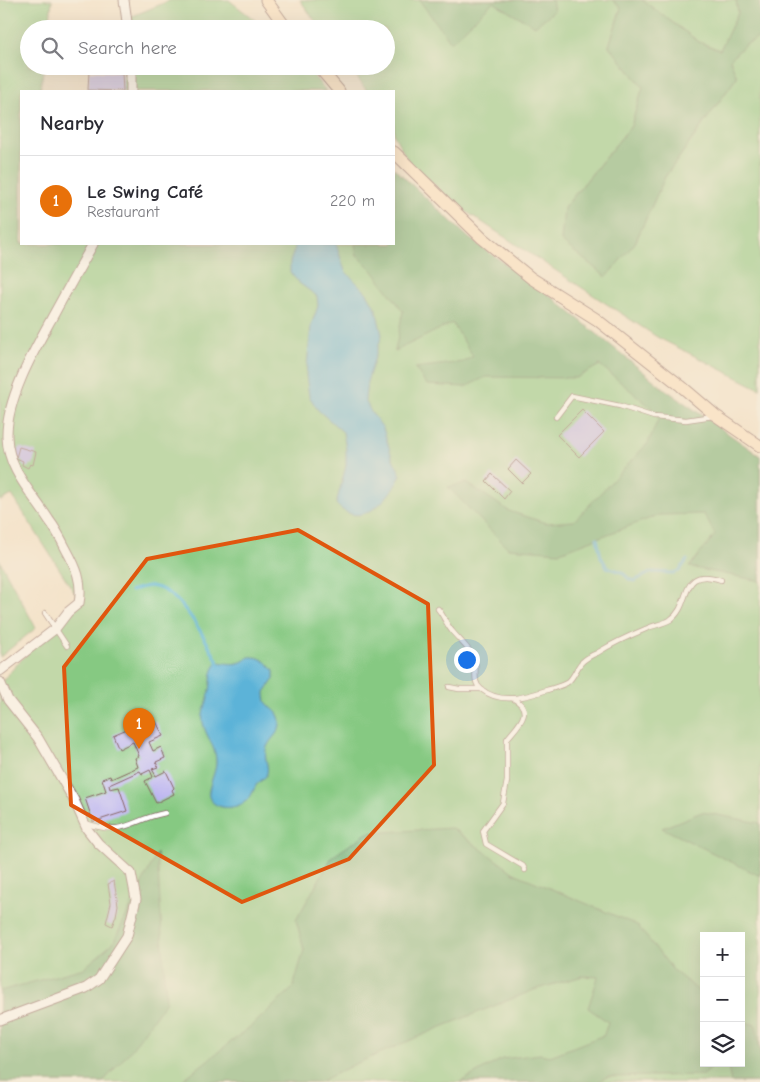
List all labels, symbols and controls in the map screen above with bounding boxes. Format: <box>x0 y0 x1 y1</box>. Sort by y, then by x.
search box <box>20 20 395 75</box>
icon: search <box>38 34 66 62</box>
text: Search here <box>78 37 177 59</box>
text: Nearby <box>40 111 104 135</box>
text: Le Swing Café <box>87 181 203 203</box>
text: 1 <box>53 192 59 210</box>
text: 220 m <box>330 192 375 210</box>
text: Restaurant <box>87 203 159 221</box>
your location <box>454 647 480 673</box>
pin: 1 <box>123 708 155 749</box>
map controls <box>700 932 745 1067</box>
button: + <box>700 932 745 977</box>
button: − <box>700 977 745 1022</box>
button: layers <box>700 1022 745 1067</box>

